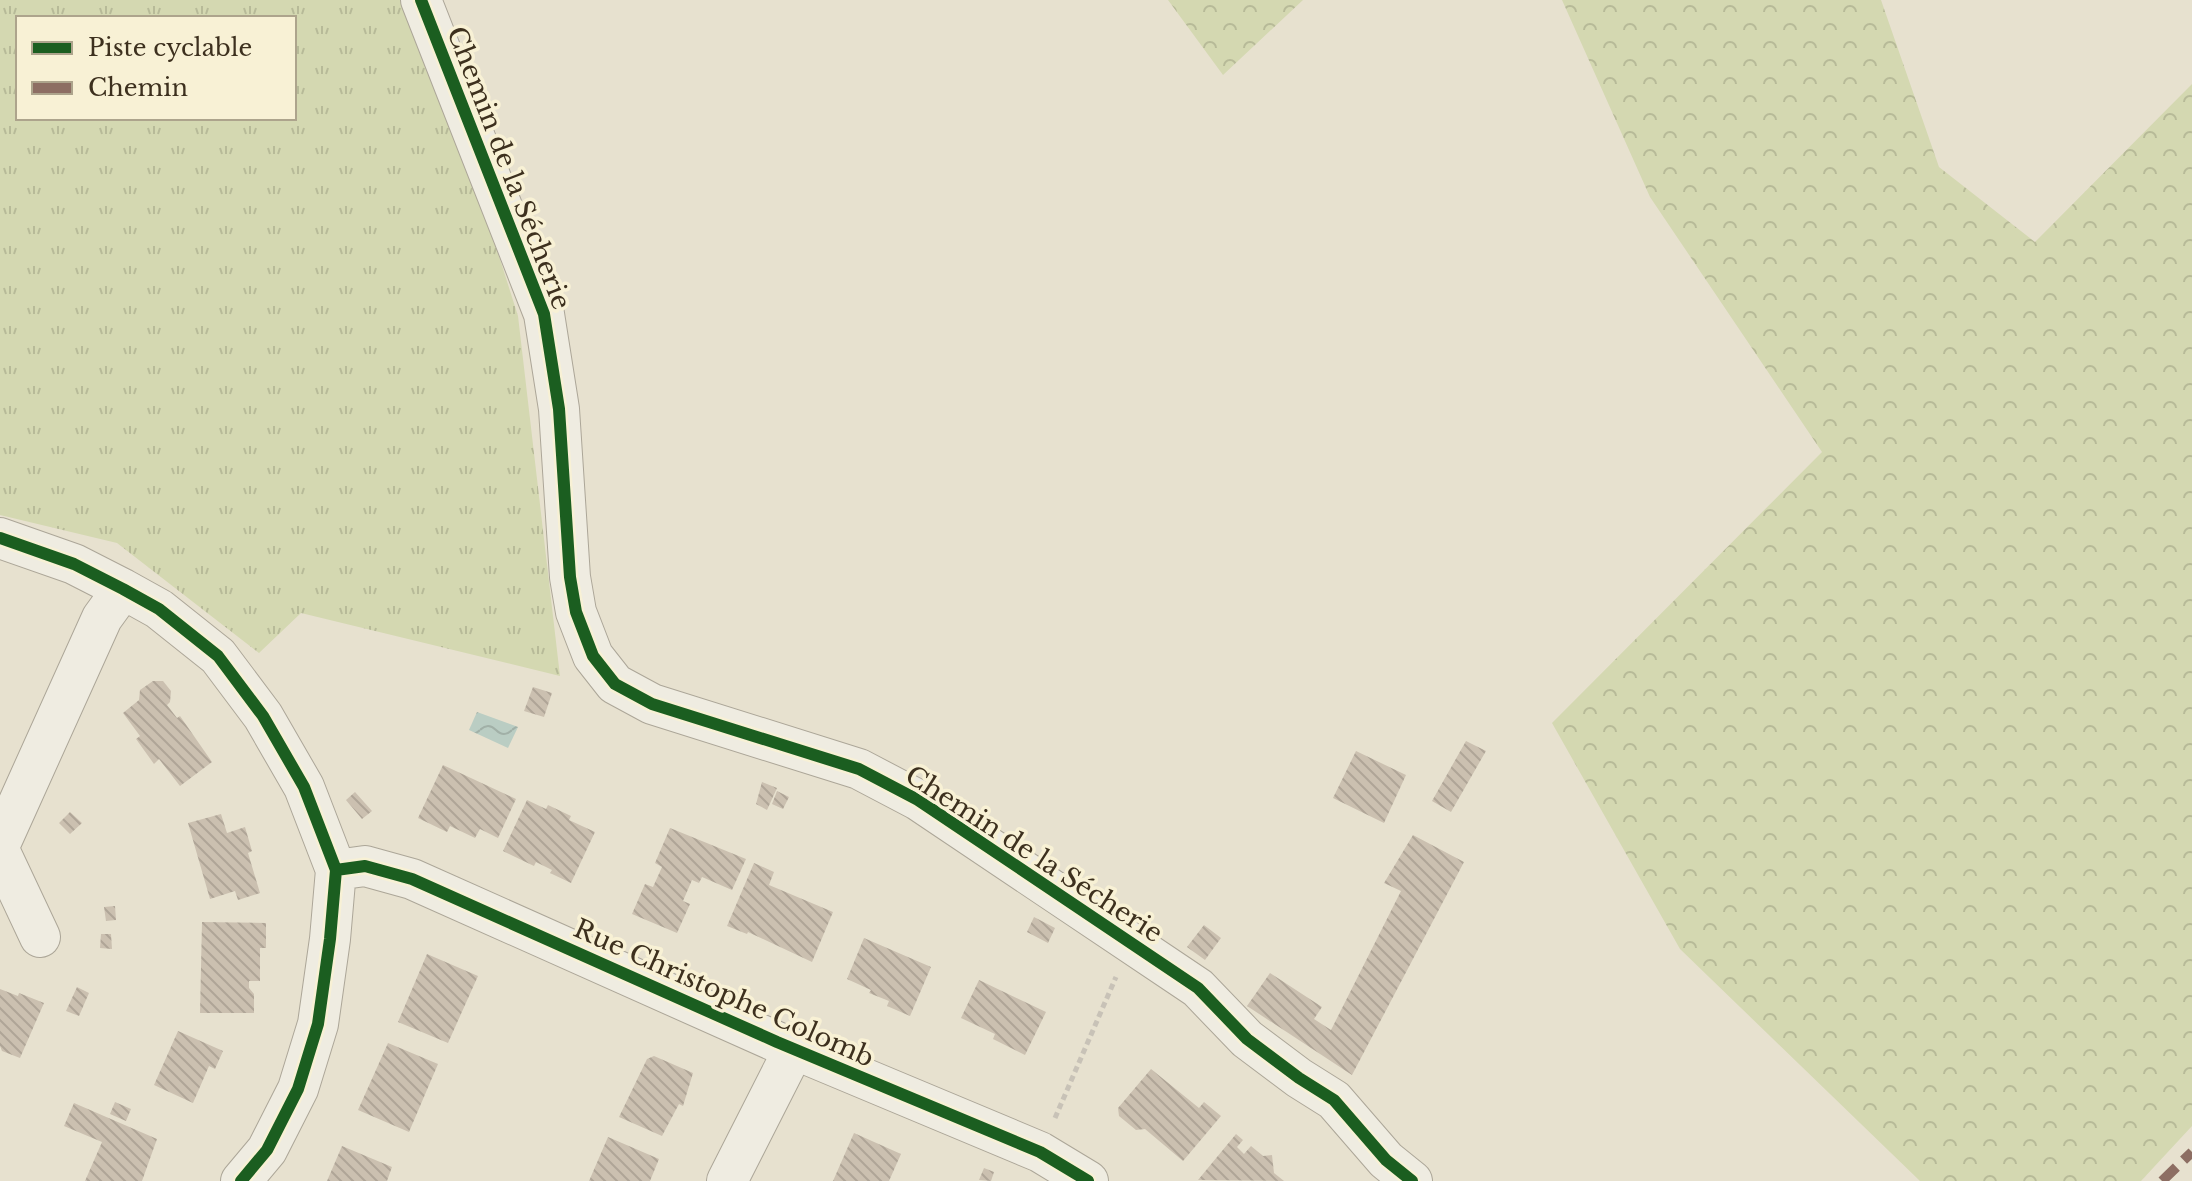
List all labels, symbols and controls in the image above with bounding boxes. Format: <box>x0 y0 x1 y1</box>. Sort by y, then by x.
legend <box>16 16 296 120</box>
street label: Chemin de la Sécherie <box>440 22 578 314</box>
text: Piste cyclable <box>88 33 252 62</box>
text: Chemin <box>88 73 188 102</box>
street label: Chemin de la Sécherie <box>899 759 1169 949</box>
street label: Rue Christophe Colomb <box>569 912 879 1074</box>

